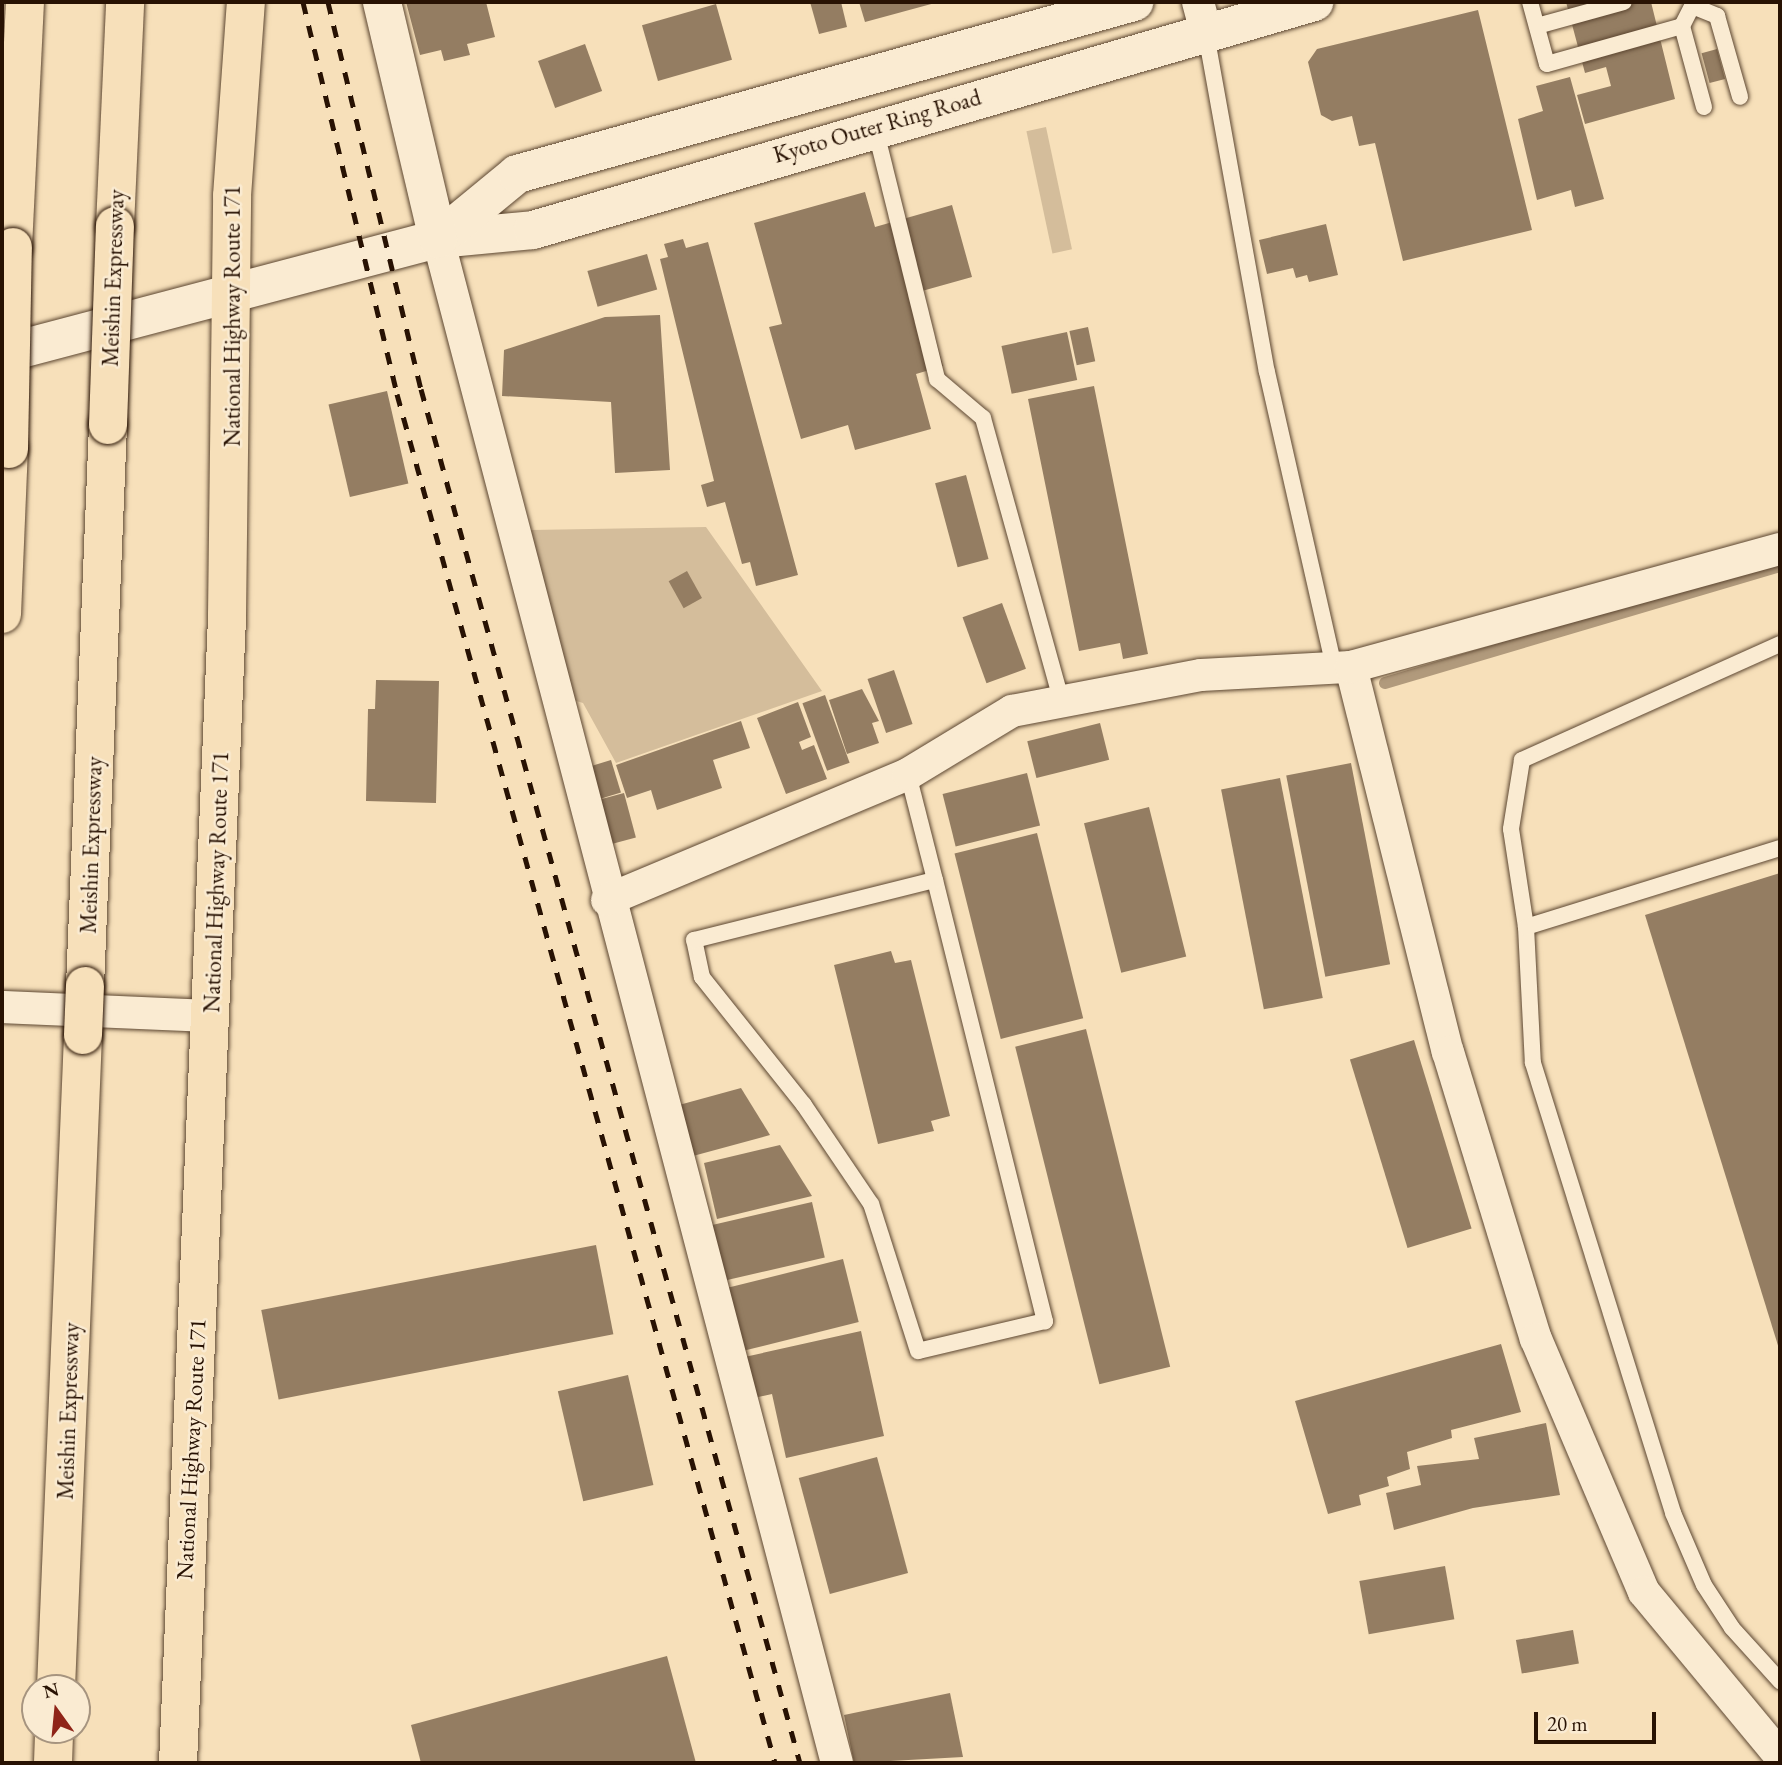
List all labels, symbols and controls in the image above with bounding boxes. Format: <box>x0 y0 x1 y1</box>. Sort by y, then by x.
street label: Kyoto Outer Ring Road <box>770 83 984 169</box>
street label: National Highway Route 171 <box>218 185 246 447</box>
street label: Meishin Expressway <box>96 189 130 367</box>
street label: National Highway Route 171 <box>198 751 234 1013</box>
street label: Meishin Expressway <box>74 756 108 934</box>
street label: National Highway Route 171 <box>170 1318 212 1580</box>
street label: Meishin Expressway <box>51 1322 85 1500</box>
north arrow <box>21 1674 91 1744</box>
text: N <box>40 1676 62 1704</box>
scale bar <box>1537 1698 1660 1742</box>
text: 20 m <box>1547 1710 1588 1737</box>

